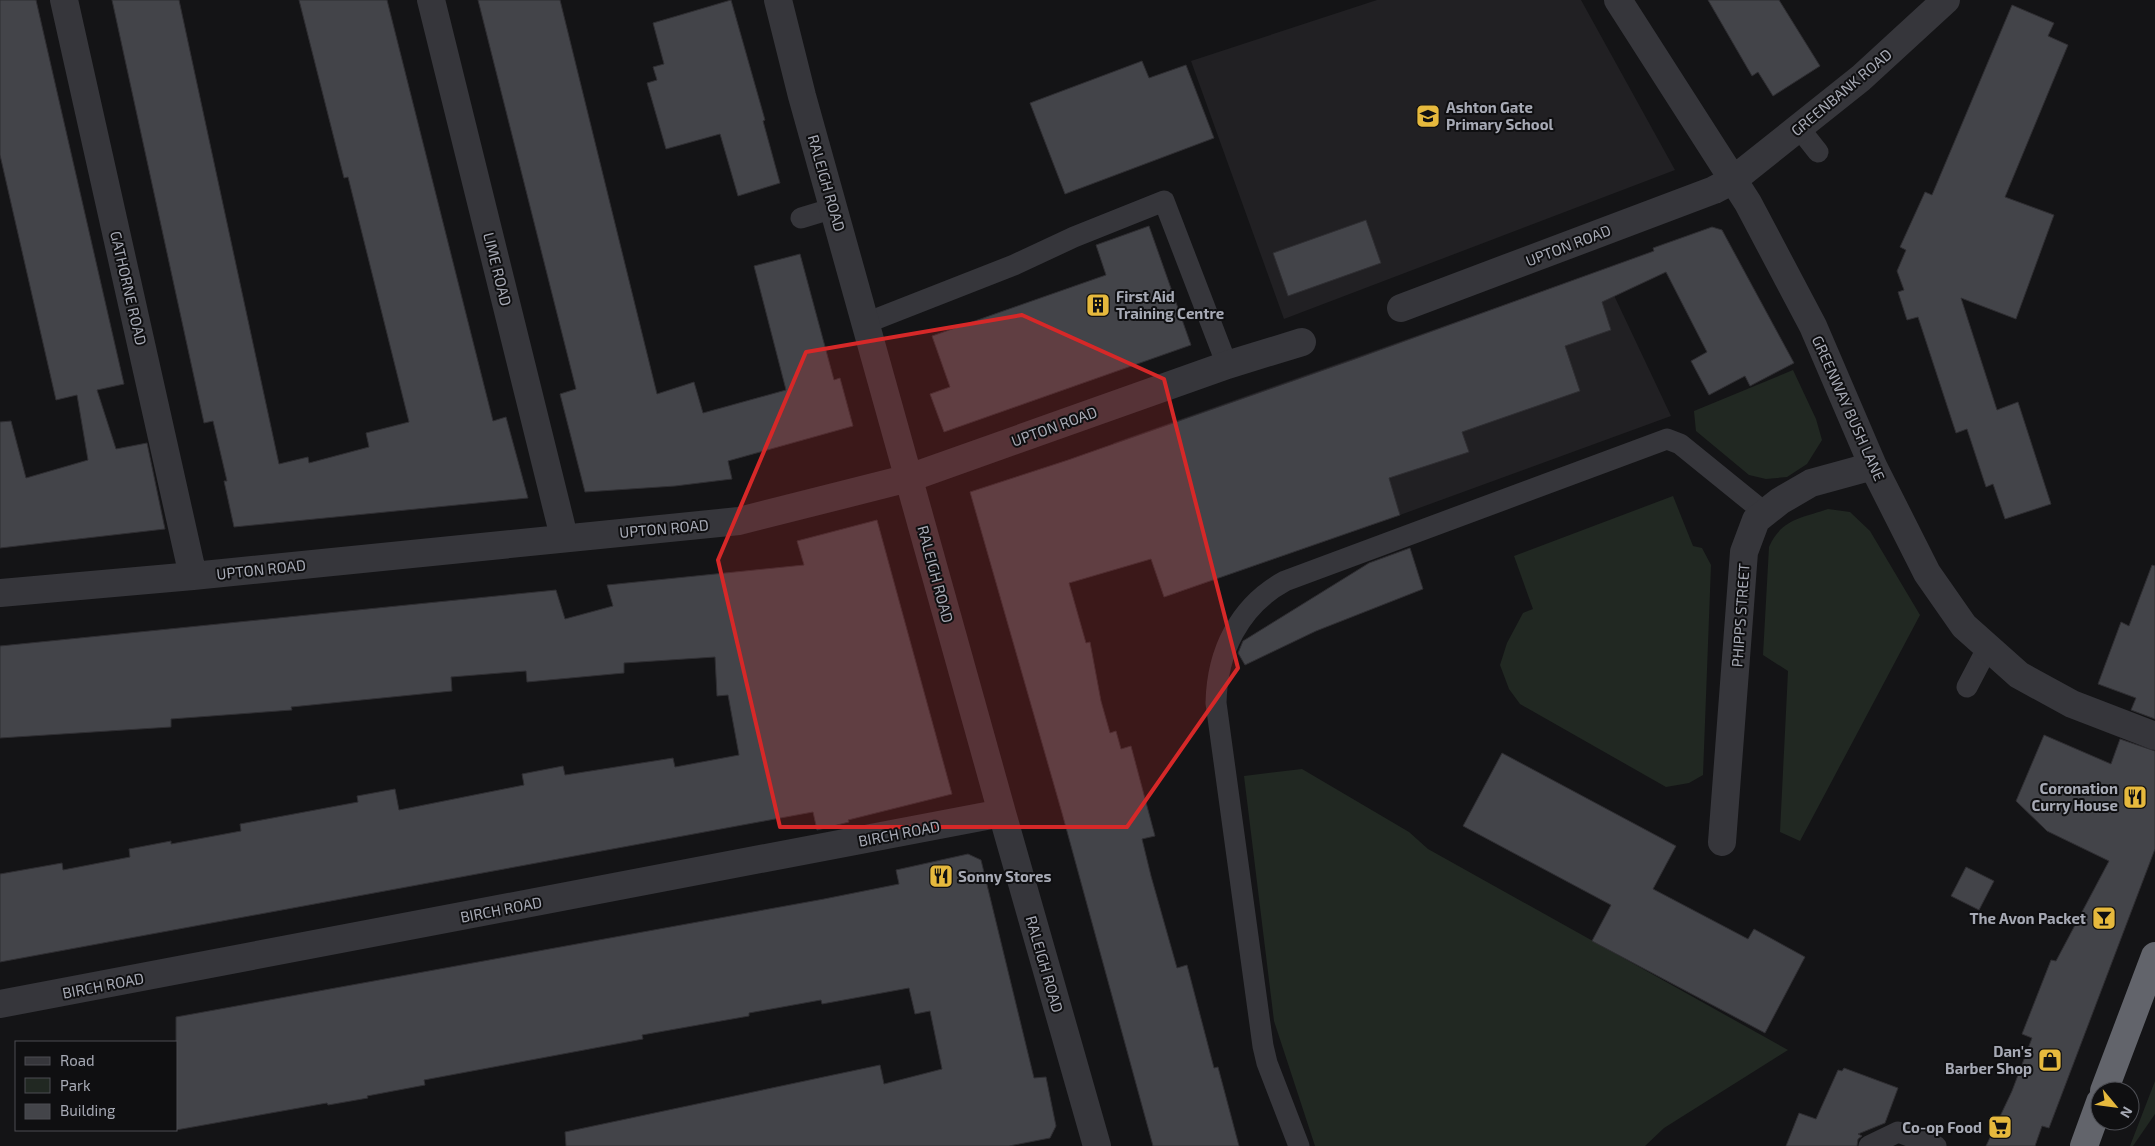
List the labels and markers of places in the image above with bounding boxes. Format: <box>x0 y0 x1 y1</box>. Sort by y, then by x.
place label: Ashton Gate Primary School <box>1446 98 1554 134</box>
school or university icon: Ashton Gate Primary School <box>1415 103 1441 129</box>
place label: First Aid Training Centre <box>1116 287 1224 322</box>
building icon: First Aid Training Centre <box>1085 292 1111 318</box>
place label: Coronation Curry House <box>2032 779 2118 815</box>
restaurant icon: Coronation Curry House <box>2122 784 2148 810</box>
restaurant icon: Sonny Stores <box>928 863 954 889</box>
place label: Sonny Stores <box>958 867 1052 886</box>
bar icon: The Avon Packet <box>2091 905 2117 931</box>
place label: The Avon Packet <box>1970 909 2086 927</box>
place label: Dan's Barber Shop <box>1945 1042 2032 1077</box>
shop icon: Dan's Barber Shop <box>2037 1047 2063 1073</box>
supermarket icon: Co-op Food <box>1987 1114 2013 1140</box>
place label: Co-op Food <box>1902 1118 1982 1136</box>

